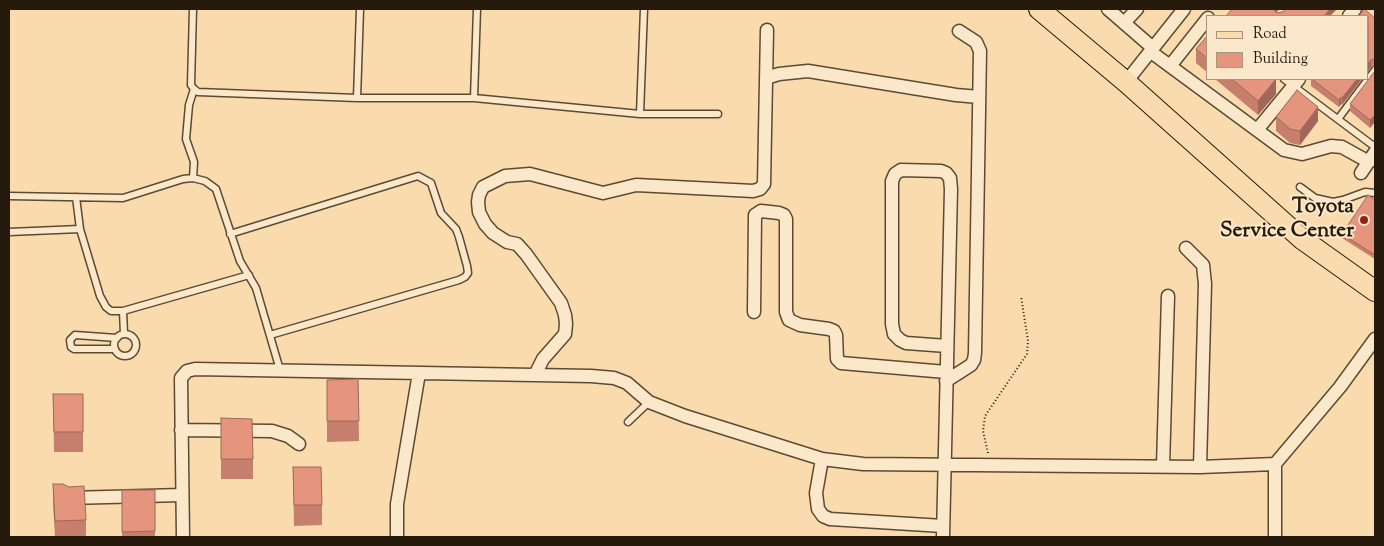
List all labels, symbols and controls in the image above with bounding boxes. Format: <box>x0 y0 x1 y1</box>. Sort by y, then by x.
legend <box>1206 15 1369 80</box>
text: Road <box>1253 24 1287 45</box>
text: Building <box>1253 49 1308 70</box>
place label: Toyota Service Center <box>1220 195 1354 245</box>
marker: Toyota Service Center <box>1358 214 1370 226</box>

